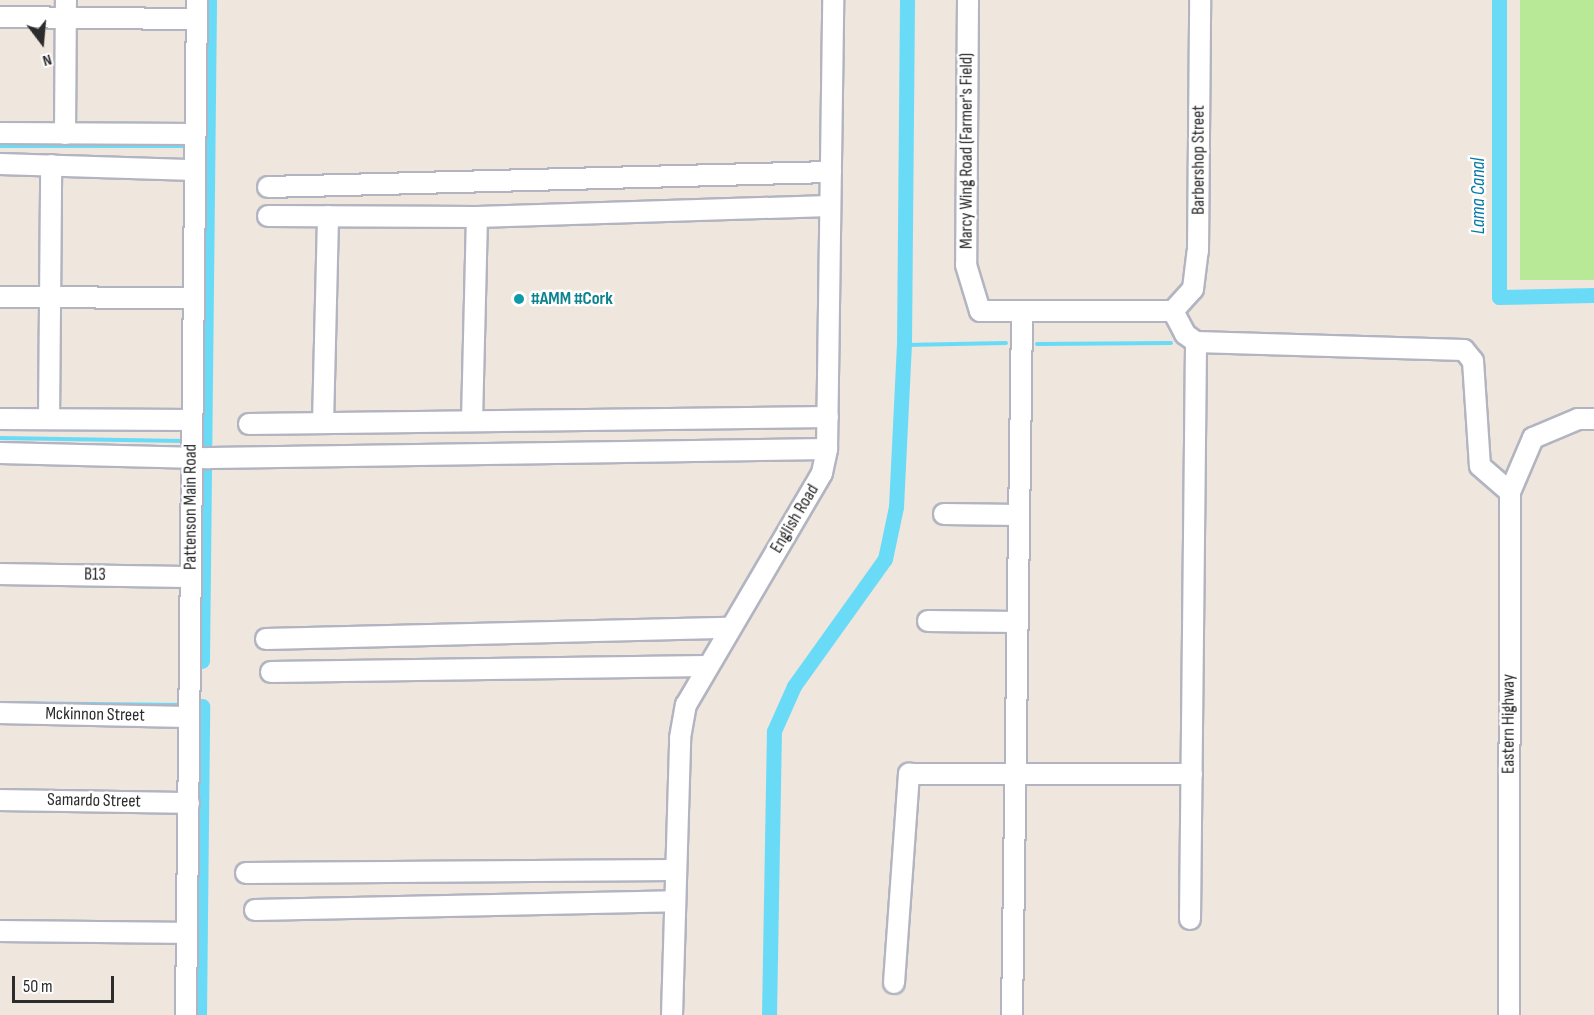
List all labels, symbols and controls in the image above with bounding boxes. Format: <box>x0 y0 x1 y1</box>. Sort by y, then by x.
north arrow <box>12 12 72 72</box>
text: N <box>40 49 54 70</box>
street label: Marcy Wing Road (Farmer's Field) <box>956 53 978 249</box>
street label: Barbershop Street <box>1188 105 1210 215</box>
water label: Lama Canal <box>1466 158 1490 234</box>
place label: #AMM #Cork <box>531 288 613 310</box>
marker: #AMM #Cork <box>512 292 526 306</box>
street label: Pattenson Main Road <box>180 444 202 570</box>
street label: English Road <box>766 481 824 557</box>
street label: B13 <box>84 564 106 586</box>
street label: Eastern Highway <box>1498 674 1520 774</box>
street label: Mckinnon Street <box>45 703 145 727</box>
street label: Samardo Street <box>47 789 141 813</box>
scale bar <box>15 964 117 1002</box>
text: 50 m <box>23 976 53 997</box>

